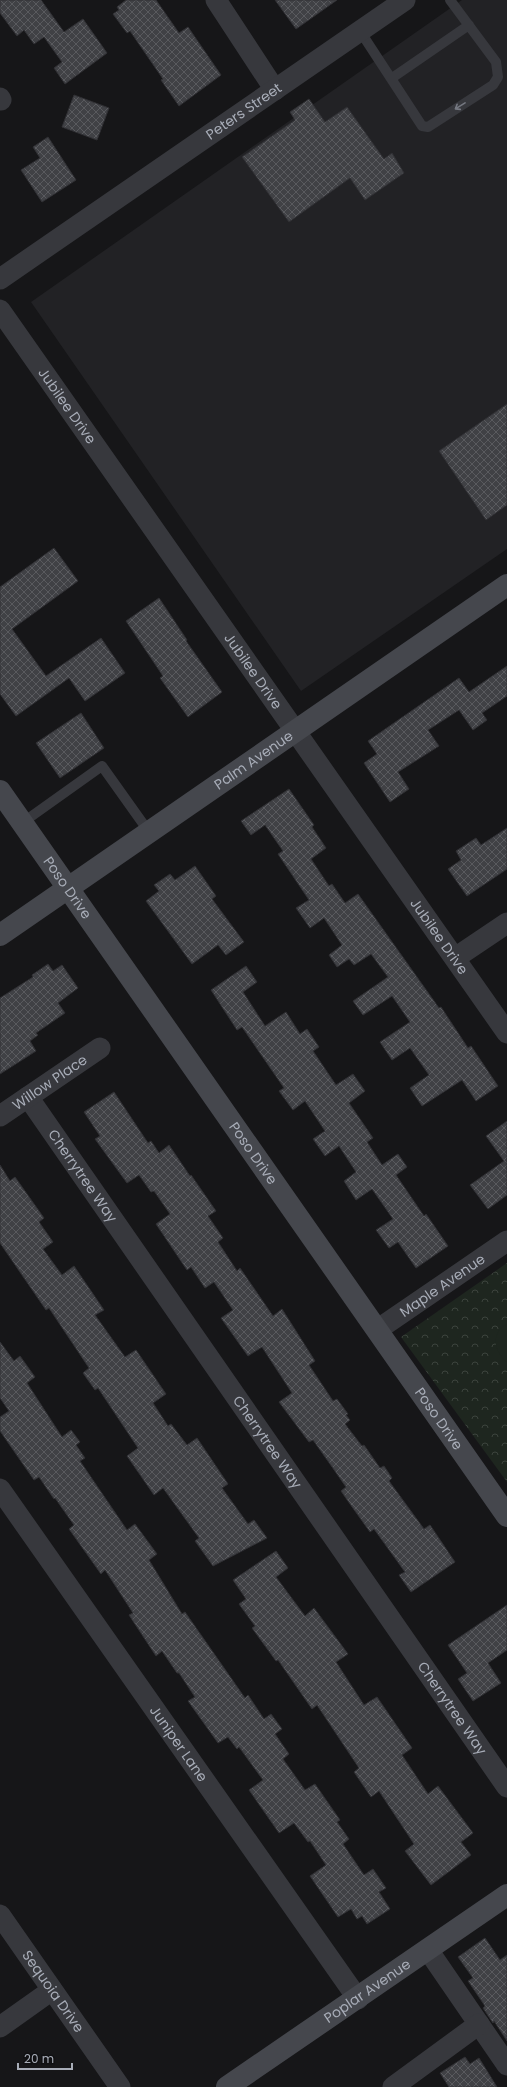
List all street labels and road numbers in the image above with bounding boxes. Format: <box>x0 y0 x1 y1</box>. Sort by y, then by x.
street label: Peters Street <box>202 78 286 144</box>
street label: Jubilee Drive <box>33 364 101 448</box>
street label: Jubilee Drive <box>219 629 287 714</box>
street label: Palm Avenue <box>210 726 297 794</box>
street label: Poso Drive <box>39 852 97 923</box>
street label: Jubilee Drive <box>405 894 473 979</box>
street label: Willow Place <box>8 1050 91 1115</box>
street label: Poso Drive <box>224 1118 282 1189</box>
street label: Cherrytree Way <box>43 1125 122 1227</box>
street label: Maple Avenue <box>395 1249 489 1322</box>
street label: Poso Drive <box>410 1383 468 1454</box>
street label: Cherrytree Way <box>228 1391 307 1493</box>
street label: Cherrytree Way <box>413 1658 492 1759</box>
street label: Juniper Lane <box>145 1701 213 1786</box>
street label: Sequoia Drive <box>18 1946 89 2037</box>
street label: Poplar Avenue <box>320 1954 415 2028</box>

